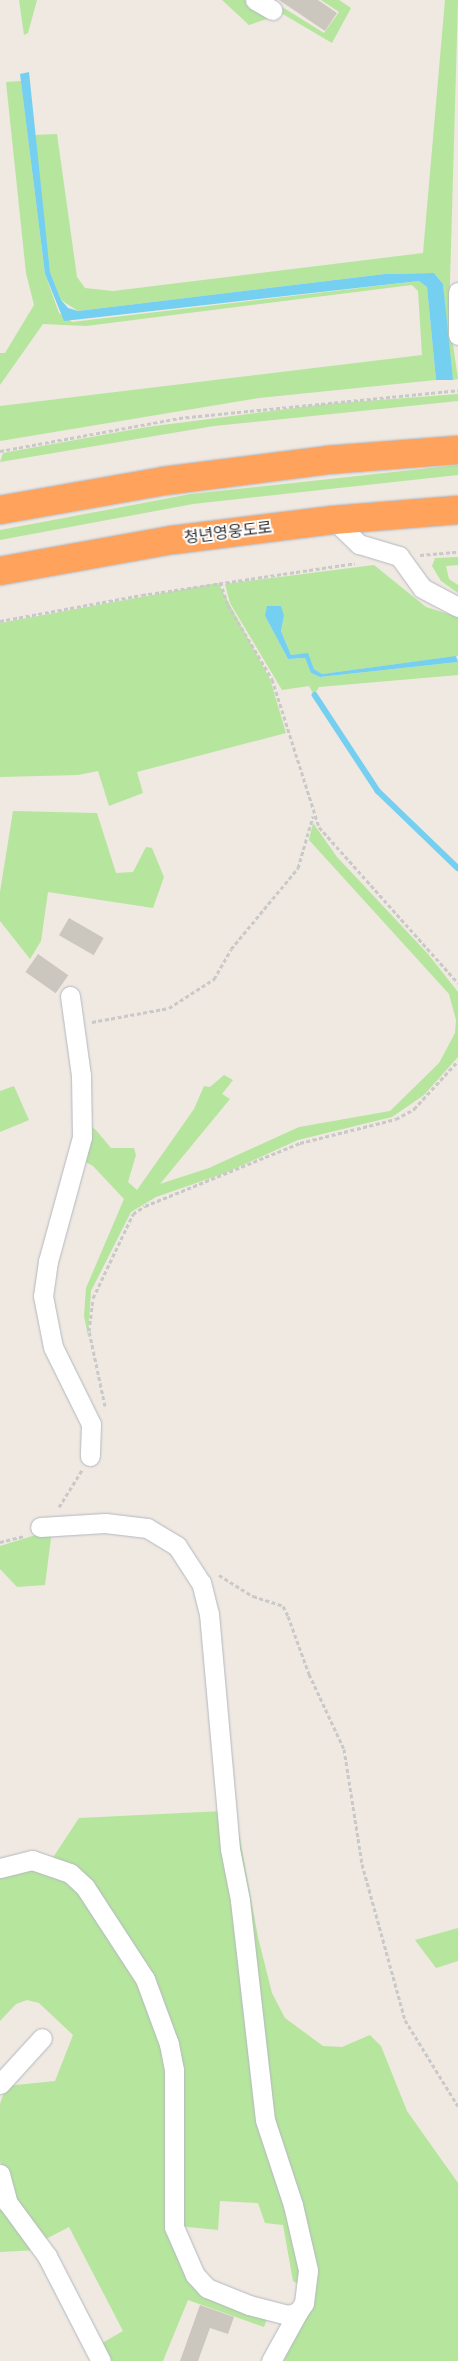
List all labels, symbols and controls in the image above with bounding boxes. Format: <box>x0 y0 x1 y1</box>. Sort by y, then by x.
street label: 청년영웅도로 <box>183 518 273 548</box>

